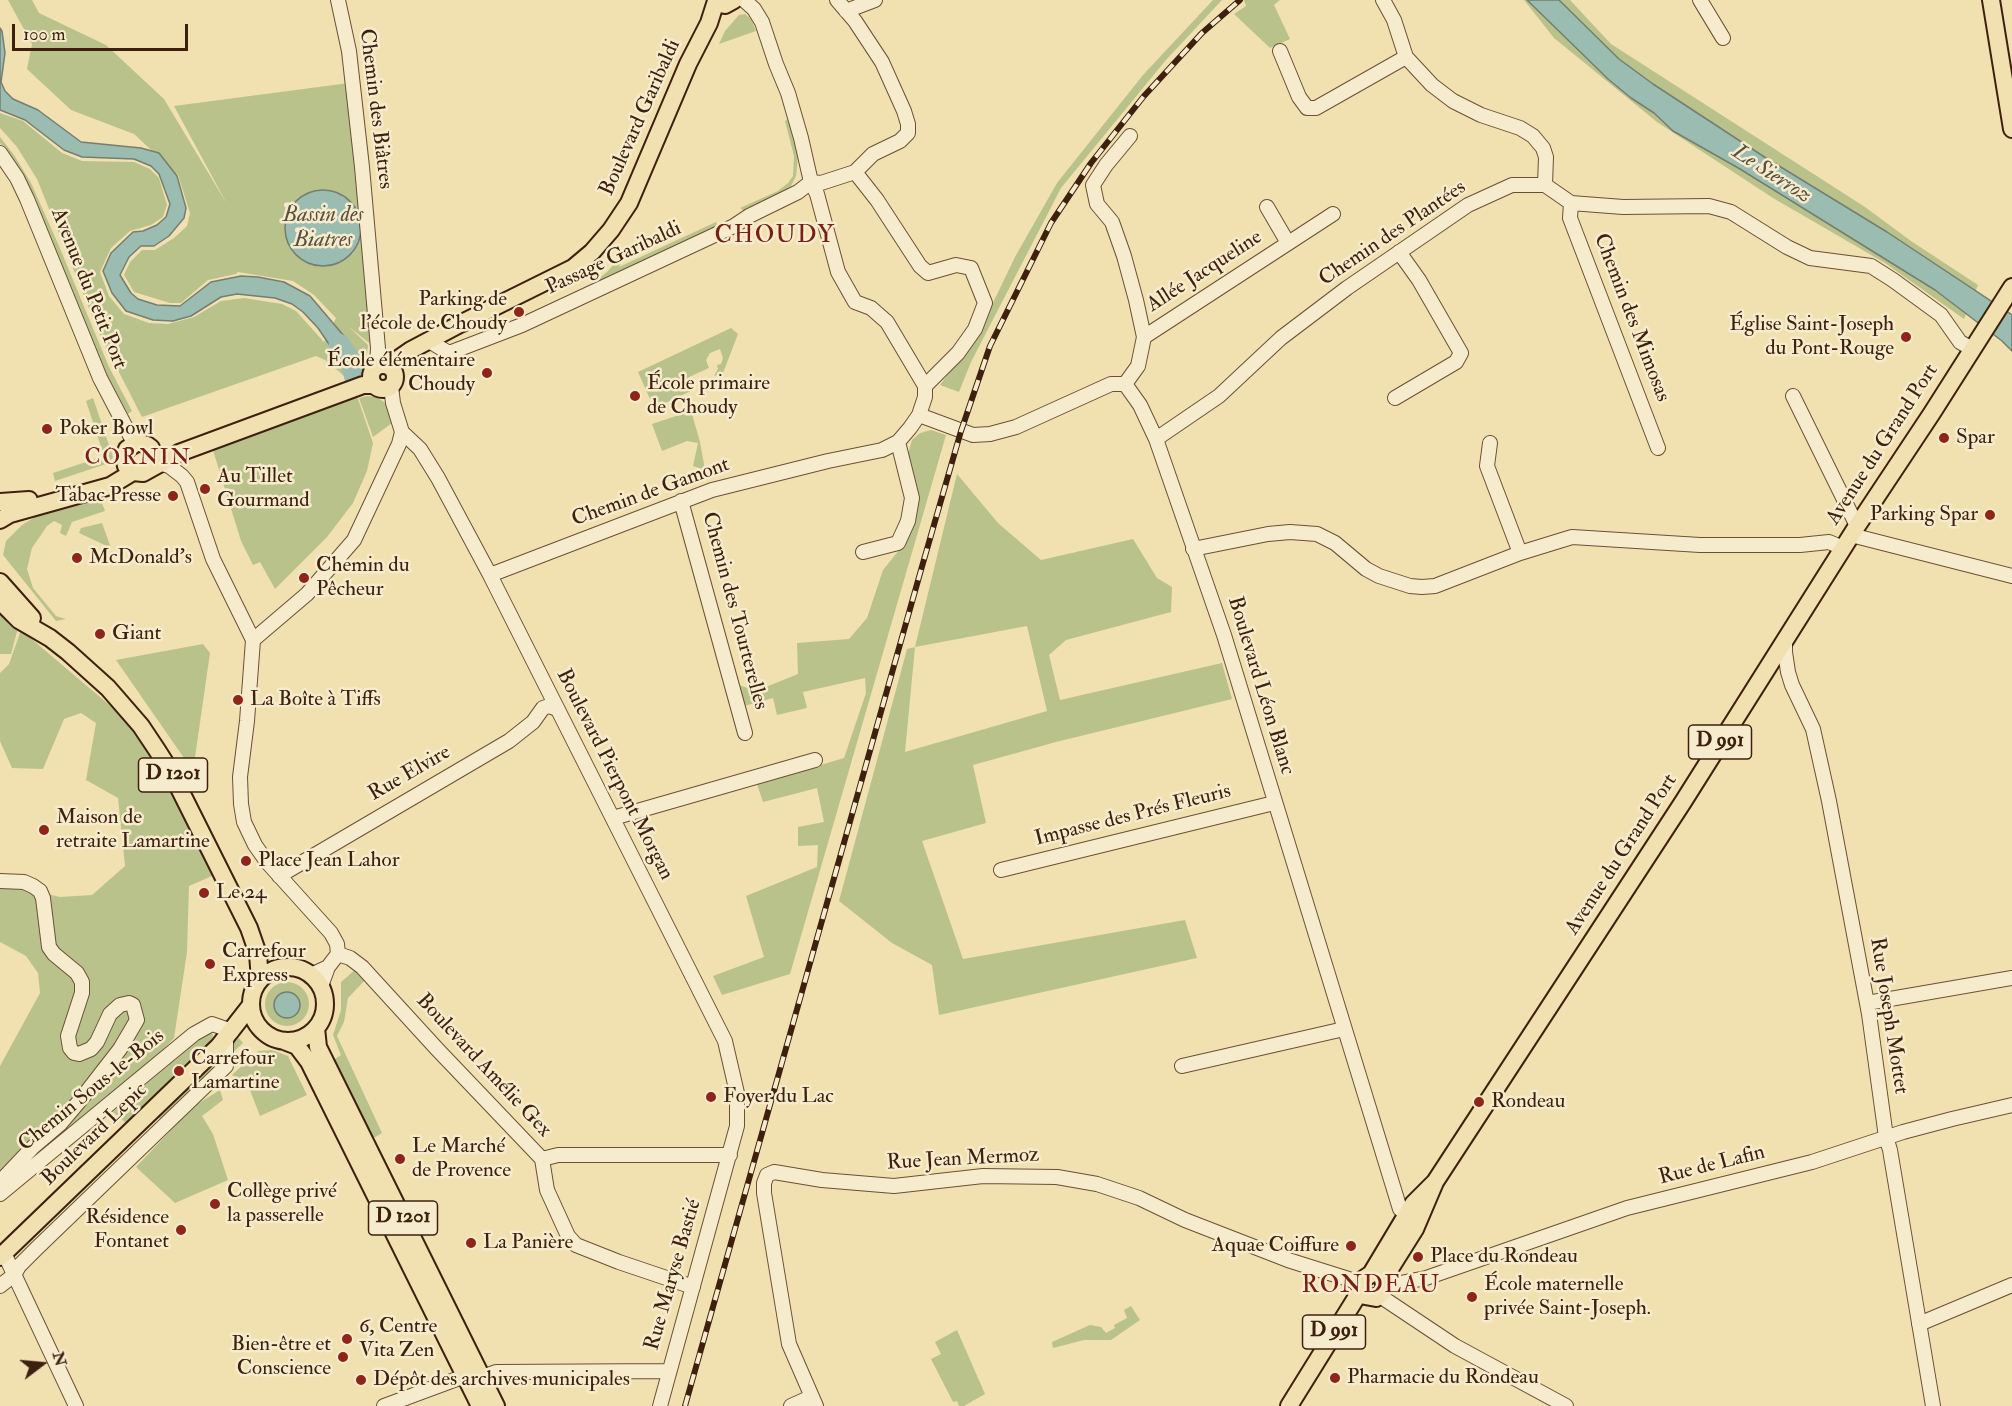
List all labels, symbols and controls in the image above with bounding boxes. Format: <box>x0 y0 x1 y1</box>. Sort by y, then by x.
scale bar <box>15 12 190 50</box>
text: 100 m <box>23 23 66 46</box>
street label: Chemin des Biâtres <box>353 27 397 191</box>
street label: Boulevard Garibaldi <box>595 36 687 200</box>
water label: Le Sierroz <box>1727 140 1815 210</box>
street label: Chemin des Plantées <box>1315 176 1471 292</box>
water label: Bassin des Biatres <box>283 203 363 254</box>
street label: Avenue du Petit Port <box>44 205 132 373</box>
street label: Passage Garibaldi <box>542 217 686 301</box>
district label: CHOUDY <box>715 223 835 251</box>
street label: Allée Jacqueline <box>1143 225 1267 319</box>
street label: Chemin des Mimosas <box>1587 230 1675 406</box>
place label: Parking de l'école de Choudy <box>361 287 507 337</box>
marker: Parking de l'école de Choudy <box>512 305 526 319</box>
place label: Église Saint-Joseph du Pont-Rouge <box>1729 312 1894 362</box>
marker: Église Saint-Joseph du Pont-Rouge <box>1899 330 1913 344</box>
place label: École élémentaire Choudy <box>327 348 475 398</box>
street label: Avenue du Grand Port <box>1822 360 1944 530</box>
marker: École élémentaire Choudy <box>480 366 494 380</box>
place label: École primaire de Choudy <box>647 371 770 421</box>
marker: École primaire de Choudy <box>628 389 642 403</box>
place label: Poker Bowl <box>59 416 153 442</box>
marker: Poker Bowl <box>40 422 54 436</box>
place label: Spar <box>1956 425 1995 451</box>
marker: Spar <box>1937 431 1951 445</box>
district label: CORNIN <box>85 446 191 472</box>
street label: Chemin de Gamont <box>569 453 733 533</box>
place label: Au Tillet Gourmand <box>217 464 309 514</box>
marker: Au Tillet Gourmand <box>198 482 212 496</box>
place label: Tabac Presse <box>55 483 161 509</box>
marker: Tabac Presse <box>166 489 180 503</box>
place label: Parking Spar <box>1870 502 1978 528</box>
marker: Parking Spar <box>1983 508 1997 522</box>
street label: Chemin des Tourterelles <box>695 509 773 713</box>
place label: McDonald's <box>89 545 192 571</box>
marker: McDonald's <box>70 551 84 565</box>
place label: Chemin du Pêcheur <box>316 553 410 603</box>
marker: Chemin du Pêcheur <box>297 571 311 585</box>
street label: Boulevard Léon Blanc <box>1221 594 1299 778</box>
place label: Giant <box>112 621 161 647</box>
marker: Giant <box>93 627 107 641</box>
street label: Boulevard Pierpont Morgan <box>550 665 678 885</box>
place label: La Boîte à Tiffs <box>250 687 381 713</box>
marker: La Boîte à Tiffs <box>231 693 245 707</box>
road number: D 991 <box>1688 725 1752 759</box>
street label: Rue Elvire <box>365 740 455 808</box>
road number: D 1201 <box>138 758 207 792</box>
street label: Avenue du Grand Port <box>1561 770 1683 940</box>
street label: Impasse des Prés Fleuris <box>1032 779 1234 853</box>
place label: Maison de retraite Lamartine <box>56 805 210 855</box>
marker: Maison de retraite Lamartine <box>37 823 51 837</box>
place label: Place Jean Lahor <box>258 848 400 874</box>
marker: Place Jean Lahor <box>239 854 253 868</box>
place label: Le 24 <box>216 880 266 906</box>
marker: Le 24 <box>197 886 211 900</box>
street label: Rue Joseph Mottet <box>1863 936 1913 1096</box>
place label: Carrefour Express <box>222 939 306 989</box>
marker: Carrefour Express <box>203 957 217 971</box>
street label: Boulevard Amélie Gex <box>410 989 556 1143</box>
street label: Chemin Sous-le-Bois <box>14 1024 170 1158</box>
place label: Carrefour Lamartine <box>191 1046 280 1096</box>
marker: Carrefour Lamartine <box>172 1064 186 1078</box>
street label: Boulevard Lepic <box>37 1078 153 1192</box>
place label: Foyer du Lac <box>723 1084 834 1110</box>
place label: Rondeau <box>1491 1089 1565 1115</box>
marker: Foyer du Lac <box>704 1090 718 1104</box>
marker: Rondeau <box>1472 1095 1486 1109</box>
place label: Le Marché de Provence <box>412 1134 511 1184</box>
street label: Rue de Lafin <box>1656 1141 1768 1191</box>
street label: Rue Jean Mermoz <box>886 1143 1040 1177</box>
marker: Le Marché de Provence <box>393 1152 407 1166</box>
place label: Collège privé la passerelle <box>227 1179 337 1229</box>
marker: Collège privé la passerelle <box>208 1197 222 1211</box>
street label: Rue Maryse Bastié <box>640 1197 708 1353</box>
road number: D 1201 <box>368 1201 438 1235</box>
place label: Résidence Fontanet <box>86 1205 169 1255</box>
marker: Résidence Fontanet <box>174 1223 188 1237</box>
place label: La Panière <box>483 1230 573 1256</box>
place label: Aquae Coiffure <box>1212 1233 1339 1259</box>
marker: La Panière <box>464 1236 478 1250</box>
marker: Aquae Coiffure <box>1344 1239 1358 1253</box>
place label: Place du Rondeau <box>1430 1244 1578 1270</box>
marker: Place du Rondeau <box>1411 1250 1425 1264</box>
place label: École maternelle privée Saint-Joseph. <box>1484 1272 1651 1322</box>
district label: RONDEAU <box>1301 1273 1441 1301</box>
marker: École maternelle privée Saint-Joseph. <box>1465 1290 1479 1304</box>
place label: 6, Centre Vita Zen <box>359 1314 437 1364</box>
road number: D 991 <box>1302 1315 1366 1349</box>
place label: Bien-être et Conscience <box>231 1332 331 1382</box>
marker: 6, Centre Vita Zen <box>340 1332 354 1346</box>
north arrow <box>12 1334 72 1394</box>
text: N <box>48 1349 71 1369</box>
marker: Bien-être et Conscience <box>336 1350 350 1364</box>
place label: Pharmacie du Rondeau <box>1347 1365 1539 1391</box>
place label: Dépôt des archives municipales <box>373 1367 630 1393</box>
marker: Pharmacie du Rondeau <box>1328 1371 1342 1385</box>
marker: Dépôt des archives municipales <box>354 1373 368 1387</box>

